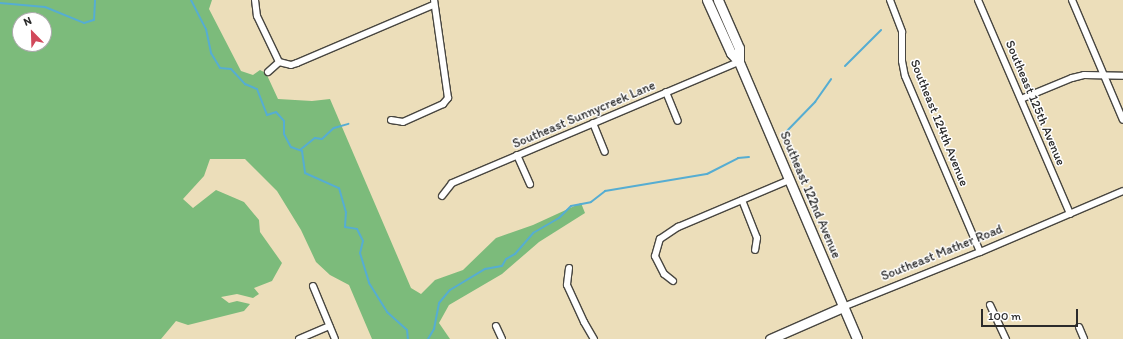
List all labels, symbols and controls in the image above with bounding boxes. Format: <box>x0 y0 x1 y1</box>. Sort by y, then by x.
north arrow <box>12 12 52 52</box>
text: N <box>22 14 33 29</box>
street label: Southeast 125th Avenue <box>1002 38 1068 168</box>
street label: Southeast 124th Avenue <box>906 57 972 189</box>
street label: Southeast Sunnycreek Lane <box>510 78 658 152</box>
street label: Southeast 122nd Avenue <box>776 129 844 261</box>
street label: Southeast Mather Road <box>879 221 1005 285</box>
scale bar <box>983 301 1080 327</box>
text: 100 m <box>988 309 1021 323</box>

